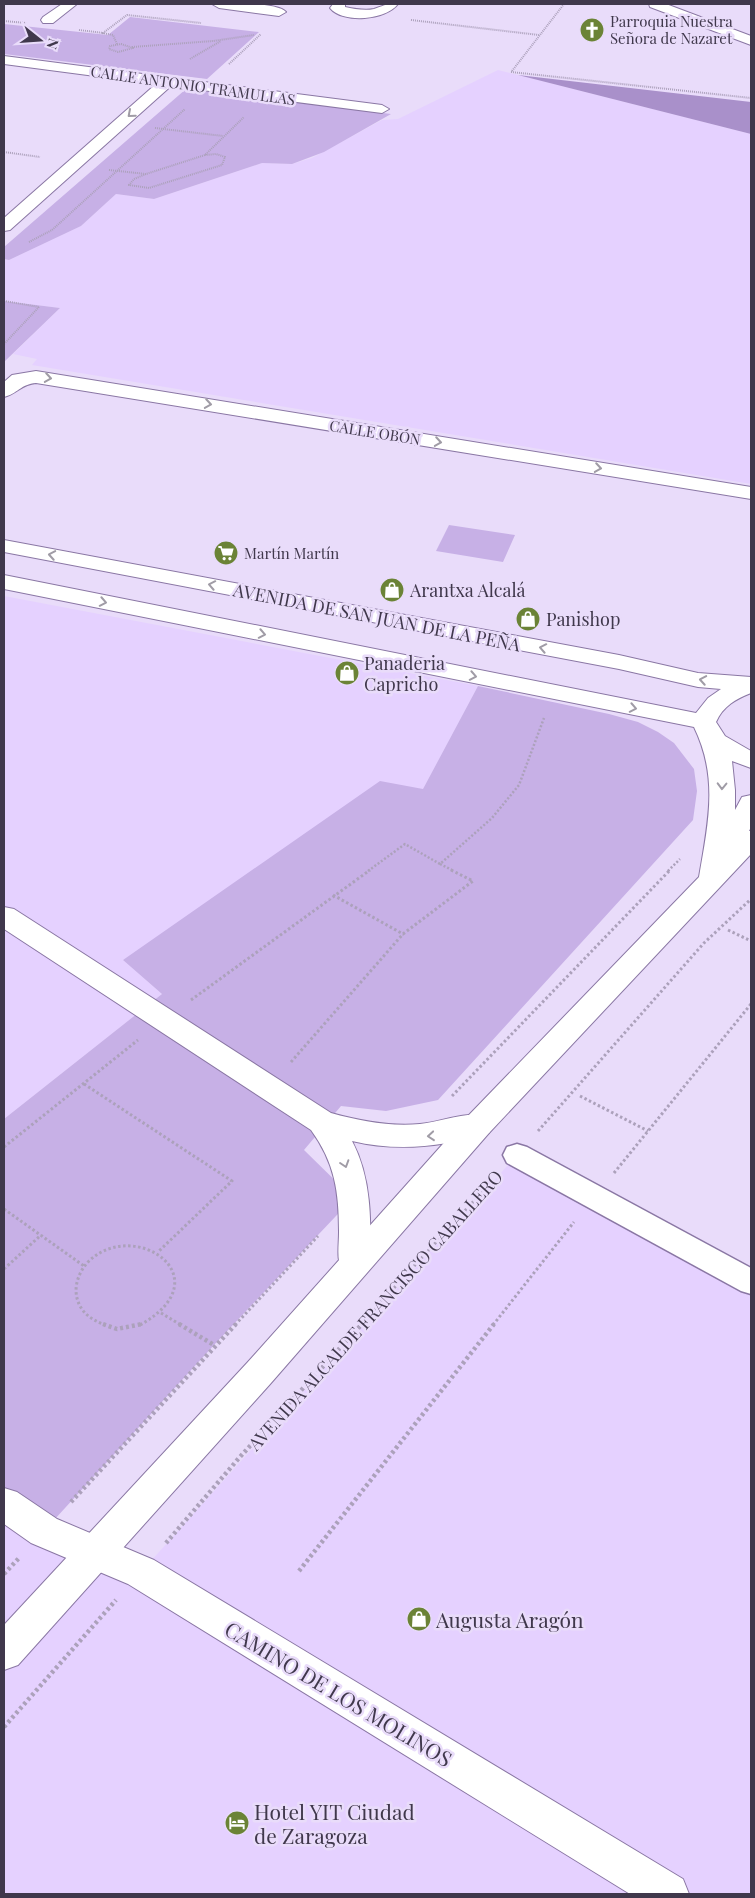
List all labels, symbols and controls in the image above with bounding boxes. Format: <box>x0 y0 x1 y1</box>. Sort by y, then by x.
place label: Parroquia Nuestra Señora de Nazaret <box>610 11 733 48</box>
north arrow <box>15 15 65 65</box>
church icon: Parroquia Nuestra Señora de Nazaret <box>579 17 605 43</box>
text: N <box>42 36 63 52</box>
street label: CALLE ANTONIO TRAMULLAS <box>89 61 297 109</box>
one-way arrow <box>128 108 137 117</box>
one-way arrow <box>43 373 52 383</box>
one-way arrow <box>204 399 212 409</box>
street label: CALLE OBÓN <box>328 415 422 449</box>
one-way arrow <box>433 436 442 446</box>
one-way arrow <box>594 462 602 472</box>
supermarket icon: Martín Martín <box>213 540 239 566</box>
place label: Martín Martín <box>244 543 339 563</box>
one-way arrow <box>48 551 57 561</box>
street label: AVENIDA DE SAN JUAN DE LA PEÑA <box>230 577 523 657</box>
shop icon: Arantxa Alcalá <box>379 577 405 603</box>
place label: Arantxa Alcalá <box>409 578 526 602</box>
one-way arrow <box>208 580 216 591</box>
one-way arrow <box>99 596 107 606</box>
shop icon: Panishop <box>515 606 541 632</box>
place label: Panishop <box>546 607 620 631</box>
one-way arrow <box>258 628 267 638</box>
one-way arrow <box>539 644 548 654</box>
place label: Panaderia Capricho <box>364 651 445 696</box>
shop icon: Panaderia Capricho <box>334 660 360 686</box>
one-way arrow <box>469 670 478 680</box>
one-way arrow <box>698 676 707 686</box>
one-way arrow <box>628 702 637 712</box>
one-way arrow <box>717 782 728 790</box>
one-way arrow <box>427 1130 435 1141</box>
one-way arrow <box>340 1160 350 1168</box>
street label: AVENIDA ALCALDE FRANCISCO CABALLERO <box>242 1165 508 1456</box>
place label: Augusta Aragón <box>435 1605 584 1633</box>
shop icon: Augusta Aragón <box>406 1606 432 1632</box>
street label: CAMINO DE LOS MOLINOS <box>220 1614 458 1772</box>
place label: Hotel YIT Ciudad de Zaragoza <box>254 1797 415 1849</box>
hotel icon: Hotel YIT Ciudad de Zaragoza <box>224 1810 250 1836</box>

